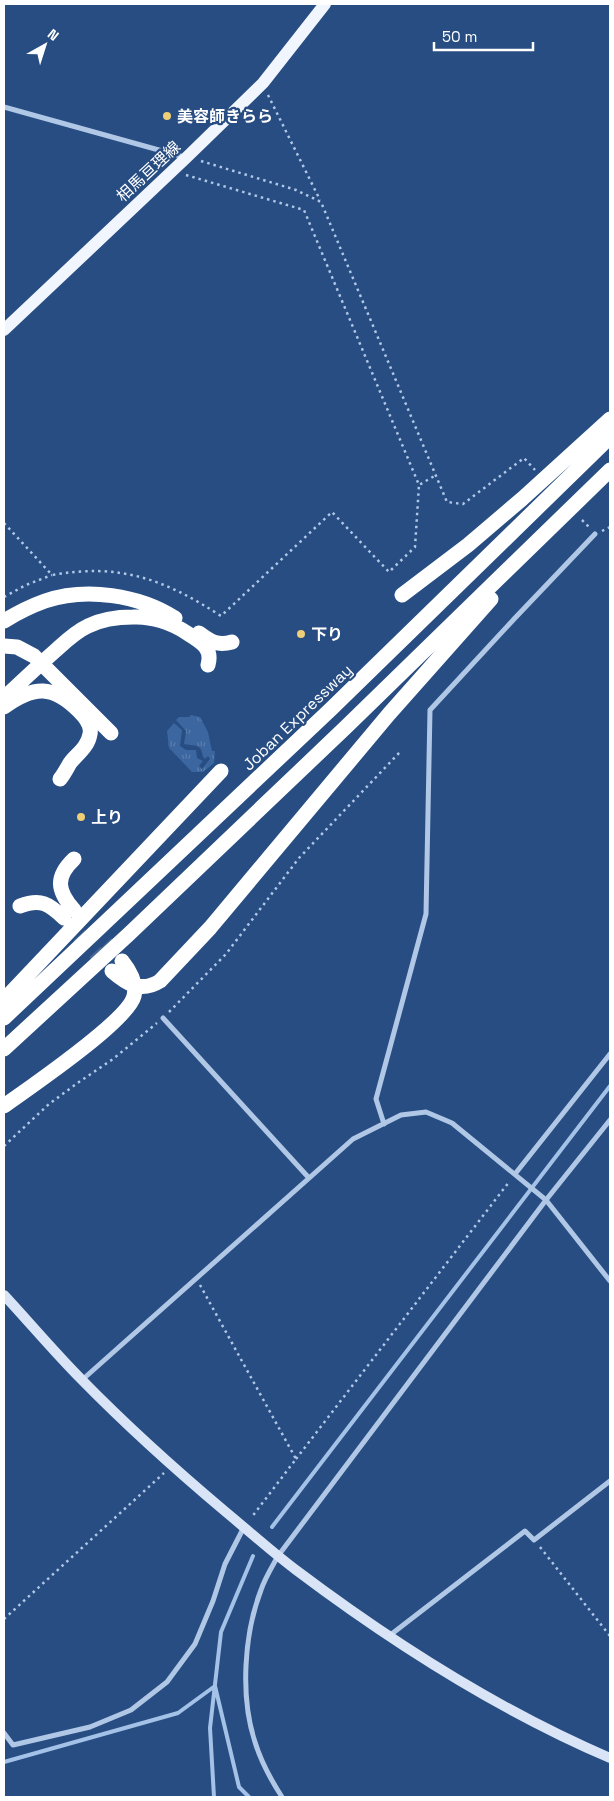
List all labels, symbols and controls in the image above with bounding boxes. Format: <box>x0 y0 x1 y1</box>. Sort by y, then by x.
north arrow <box>20 20 70 70</box>
scale bar <box>434 20 533 52</box>
text: N <box>44 25 62 45</box>
text: 50 m <box>442 27 477 46</box>
place label: 美容師きらら <box>177 106 273 127</box>
marker: 美容師きらら <box>161 110 173 122</box>
street label: 相馬亘理線 <box>112 136 185 206</box>
place label: 下り <box>311 624 343 645</box>
marker: 下り <box>295 628 307 640</box>
street label: Joban Expressway <box>238 660 357 775</box>
place label: 上り <box>91 807 123 828</box>
marker: 上り <box>75 811 87 823</box>

